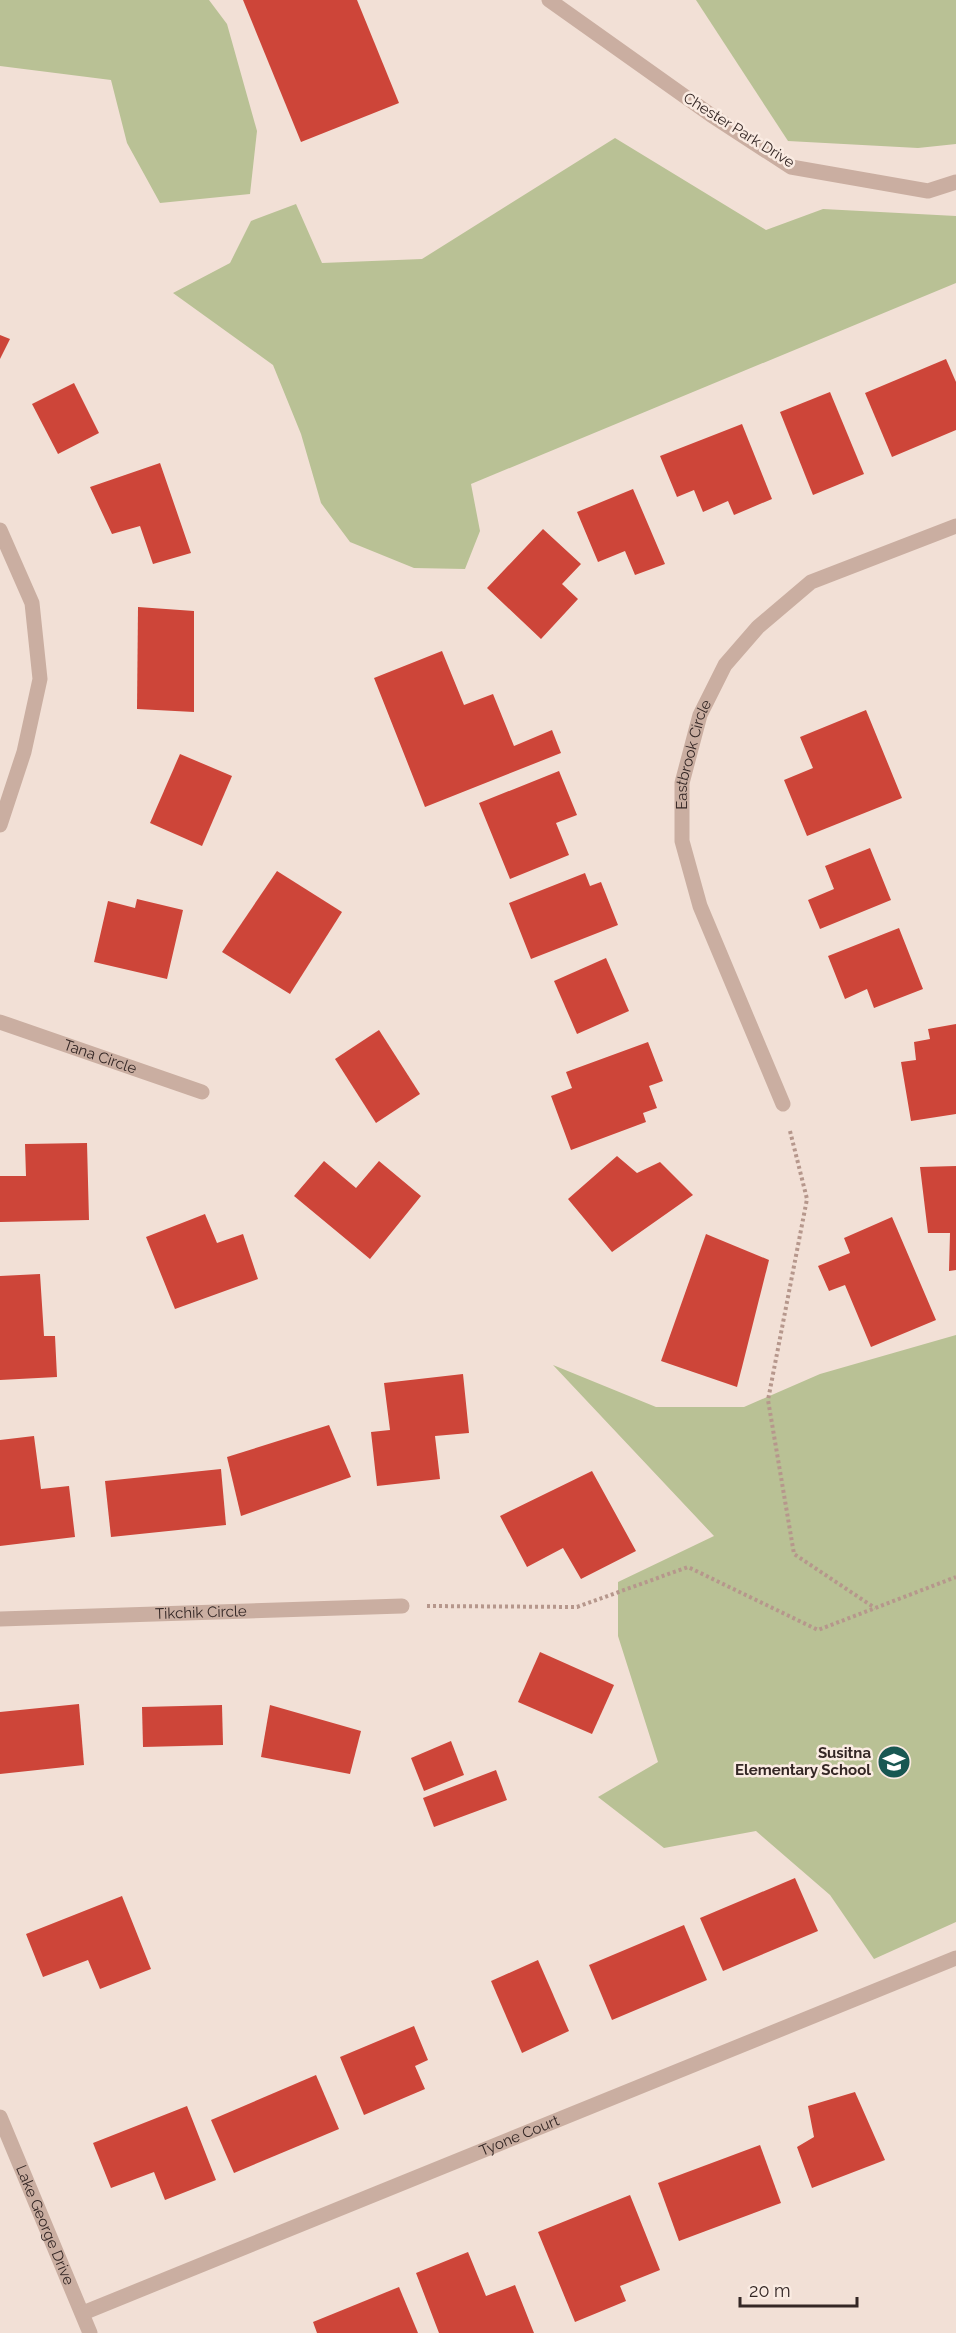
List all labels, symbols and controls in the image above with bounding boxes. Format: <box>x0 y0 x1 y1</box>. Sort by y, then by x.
street label: Chester Park Drive <box>680 89 798 172</box>
street label: Eastbrook Circle <box>673 696 715 810</box>
street label: Tana Circle <box>61 1036 139 1078</box>
street label: Tikchik Circle <box>155 1602 247 1623</box>
place label: Susitna Elementary School <box>735 1744 871 1779</box>
school or university icon: Susitna Elementary School <box>876 1744 912 1780</box>
street label: Tyone Court <box>477 2111 562 2160</box>
street label: Lake George Drive <box>12 2162 78 2288</box>
scale bar <box>740 2270 857 2308</box>
text: 20 m <box>749 2280 791 2301</box>

